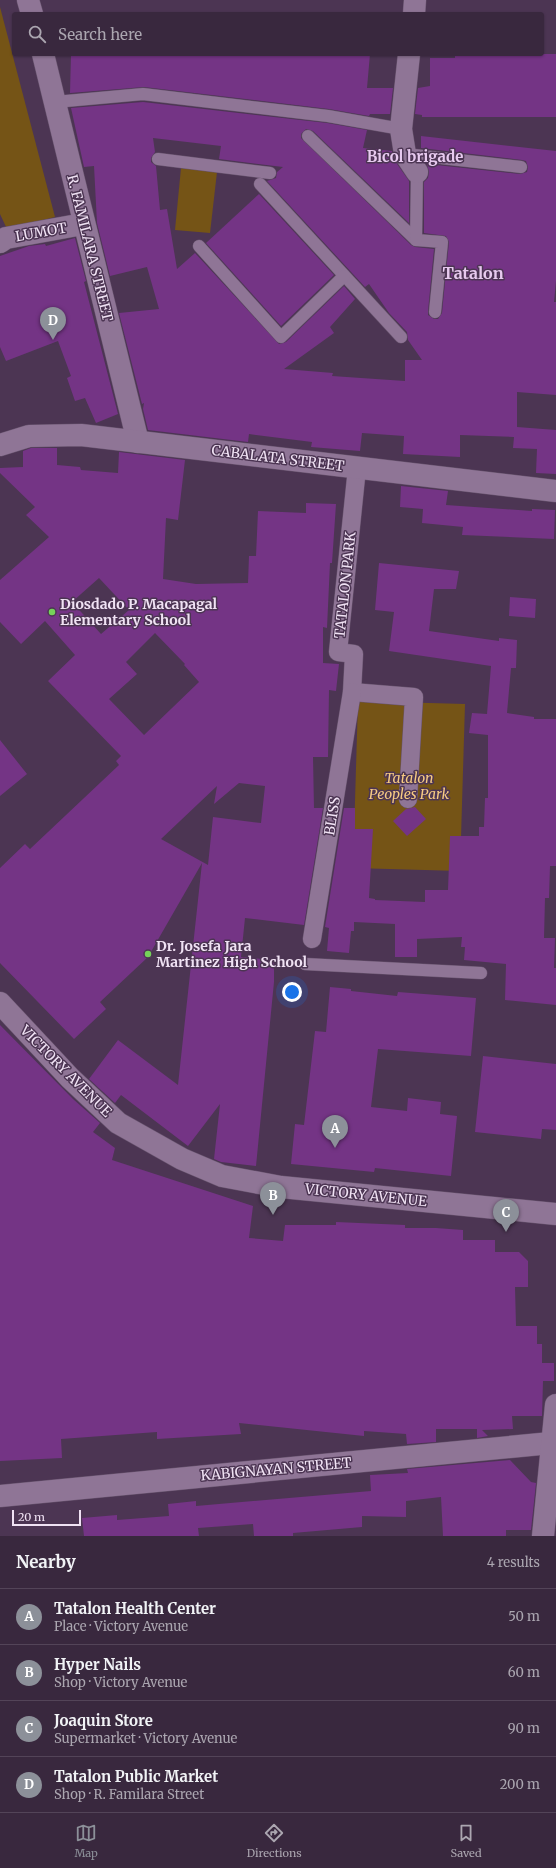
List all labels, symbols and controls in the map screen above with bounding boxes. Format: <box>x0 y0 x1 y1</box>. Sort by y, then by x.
search box <box>12 12 544 56</box>
icon: search <box>26 23 48 45</box>
text: Search here <box>58 25 142 44</box>
district label: Bicol brigade <box>367 147 463 166</box>
street label: R. FAMILARA STREET <box>63 173 117 324</box>
street label: LUMOT <box>14 219 69 245</box>
district label: Tatalon <box>443 263 504 283</box>
pin: D <box>40 307 66 340</box>
street label: CABALATA STREET <box>211 441 346 475</box>
street label: TATALON PARK <box>330 530 360 639</box>
place label: Diosdado P. Macapagal Elementary School <box>60 595 218 629</box>
marker: Diosdado P. Macapagal Elementary School <box>47 607 57 617</box>
park label: Tatalon Peoples Park <box>369 769 450 803</box>
street label: BLISS <box>320 795 344 837</box>
place label: Dr. Josefa Jara Martinez High School <box>156 937 307 971</box>
marker: Dr. Josefa Jara Martinez High School <box>143 949 153 959</box>
your location <box>282 982 302 1002</box>
street label: VICTORY AVENUE <box>16 1021 116 1121</box>
pin: A <box>322 1115 348 1148</box>
street label: VICTORY AVENUE <box>303 1180 428 1210</box>
pin: B <box>260 1182 286 1215</box>
pin: C <box>493 1199 519 1232</box>
street label: KABIGNAYAN STREET <box>200 1453 353 1485</box>
scale bar <box>12 1508 81 1527</box>
text: 20 m <box>18 1510 45 1524</box>
text: Nearby <box>16 1551 76 1573</box>
text: 4 results <box>487 1554 540 1571</box>
text: Tatalon Health Center <box>54 1599 216 1618</box>
text: A <box>24 1608 34 1625</box>
text: 50 m <box>508 1608 540 1625</box>
text: Place · Victory Avenue <box>54 1618 188 1635</box>
text: Hyper Nails <box>54 1655 141 1674</box>
text: B <box>24 1664 34 1681</box>
text: 60 m <box>508 1664 540 1681</box>
text: Shop · Victory Avenue <box>54 1674 187 1691</box>
text: Joaquin Store <box>54 1711 153 1730</box>
text: C <box>25 1720 33 1737</box>
text: 90 m <box>508 1720 540 1737</box>
text: Supermarket · Victory Avenue <box>54 1730 237 1747</box>
text: Tatalon Public Market <box>54 1767 218 1786</box>
text: D <box>24 1776 34 1793</box>
text: 200 m <box>500 1776 540 1793</box>
text: Shop · R. Familara Street <box>54 1786 204 1803</box>
tab: Map <box>74 1822 98 1860</box>
tab: Directions <box>247 1822 302 1860</box>
tab: Saved <box>450 1822 482 1860</box>

